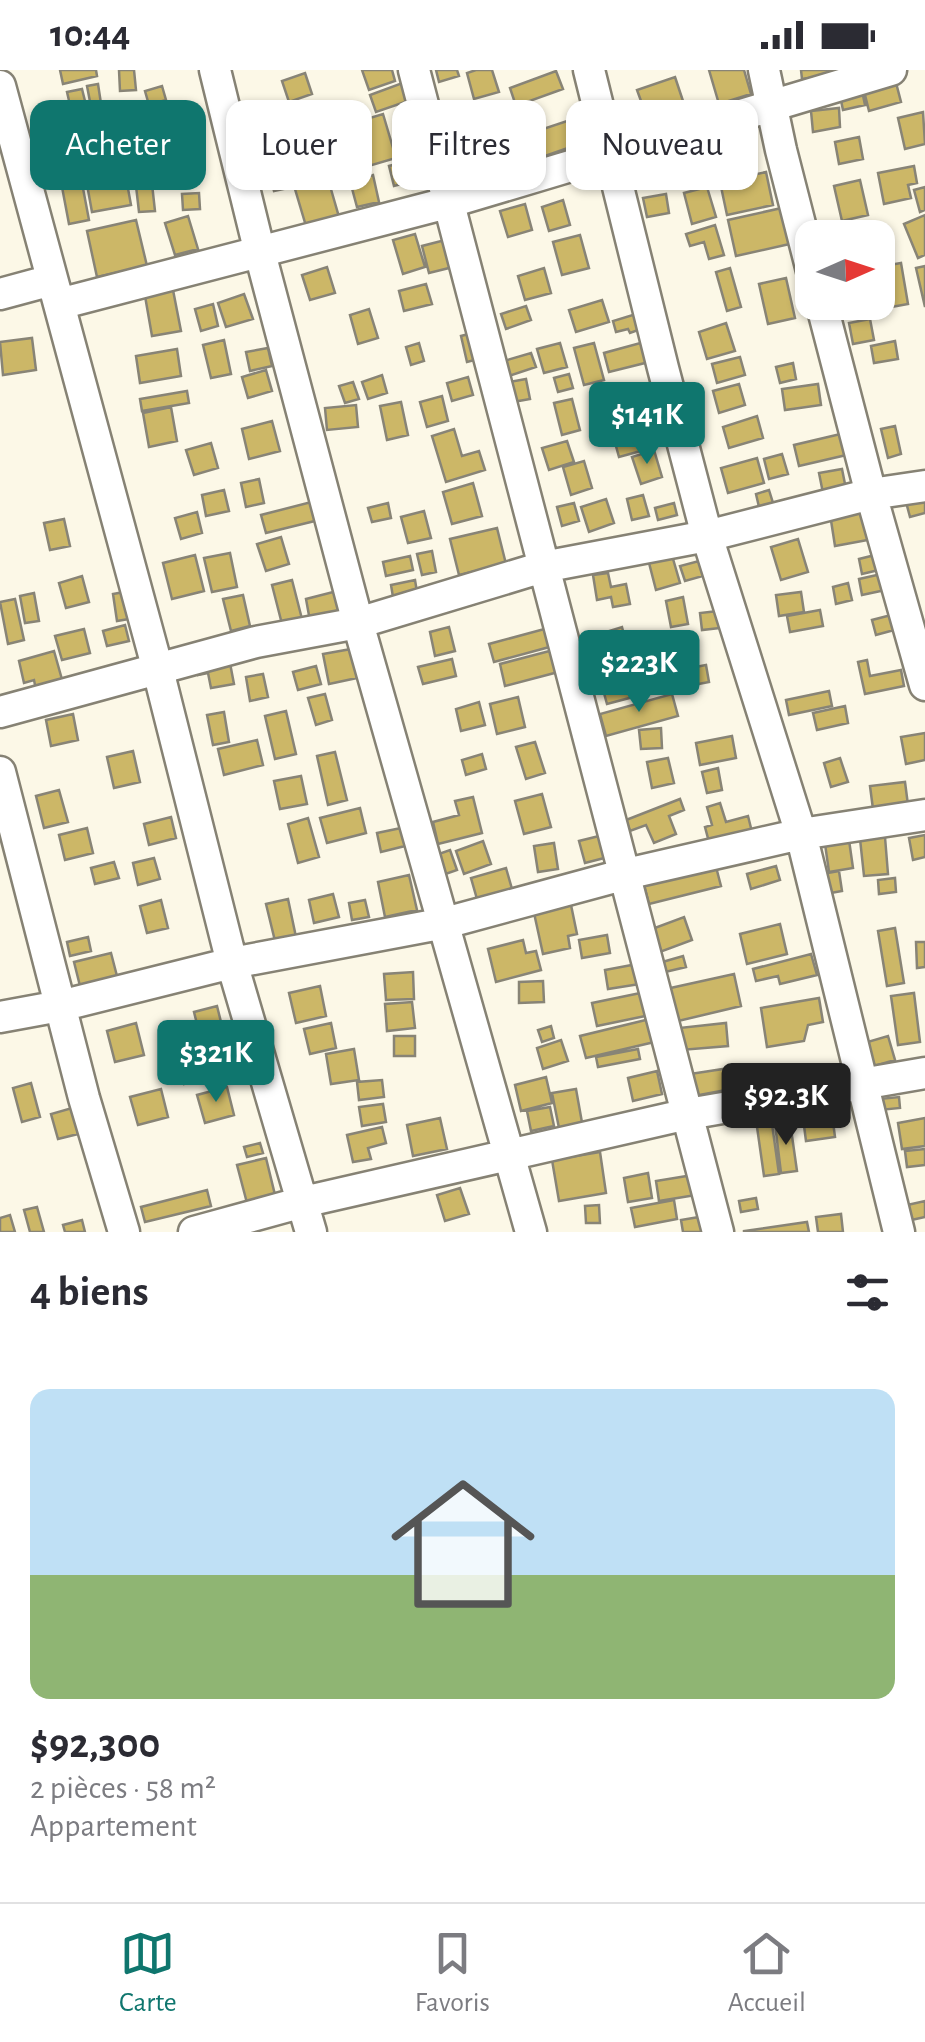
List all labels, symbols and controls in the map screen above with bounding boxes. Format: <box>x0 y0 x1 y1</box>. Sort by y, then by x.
text: 10:44 <box>50 16 130 54</box>
chip: Acheter <box>30 100 206 190</box>
chip: Louer <box>226 100 372 190</box>
chip: Filtres <box>392 100 546 190</box>
chip: Nouveau <box>566 100 758 190</box>
north arrow <box>795 220 895 320</box>
map controls <box>795 220 895 320</box>
pin: $141K <box>577 382 717 467</box>
text: $141K <box>611 398 683 430</box>
pin: $223K <box>569 630 709 715</box>
text: $223K <box>600 646 678 678</box>
pin: $321K <box>146 1020 286 1105</box>
text: $321K <box>179 1036 253 1068</box>
pin: $92.3K <box>705 1063 867 1148</box>
text: $92.3K <box>744 1079 828 1111</box>
icon: filters <box>840 1265 895 1320</box>
text: 4 biens <box>30 1271 149 1313</box>
icon: home <box>373 1454 553 1634</box>
text: $92,300 <box>30 1723 160 1765</box>
text: 2 pièces · 58 m² <box>30 1772 216 1804</box>
text: Appartement <box>30 1810 197 1842</box>
tab: Carte <box>119 1926 177 2020</box>
tab: Favoris <box>415 1926 490 2020</box>
tab: Accueil <box>728 1926 806 2020</box>

